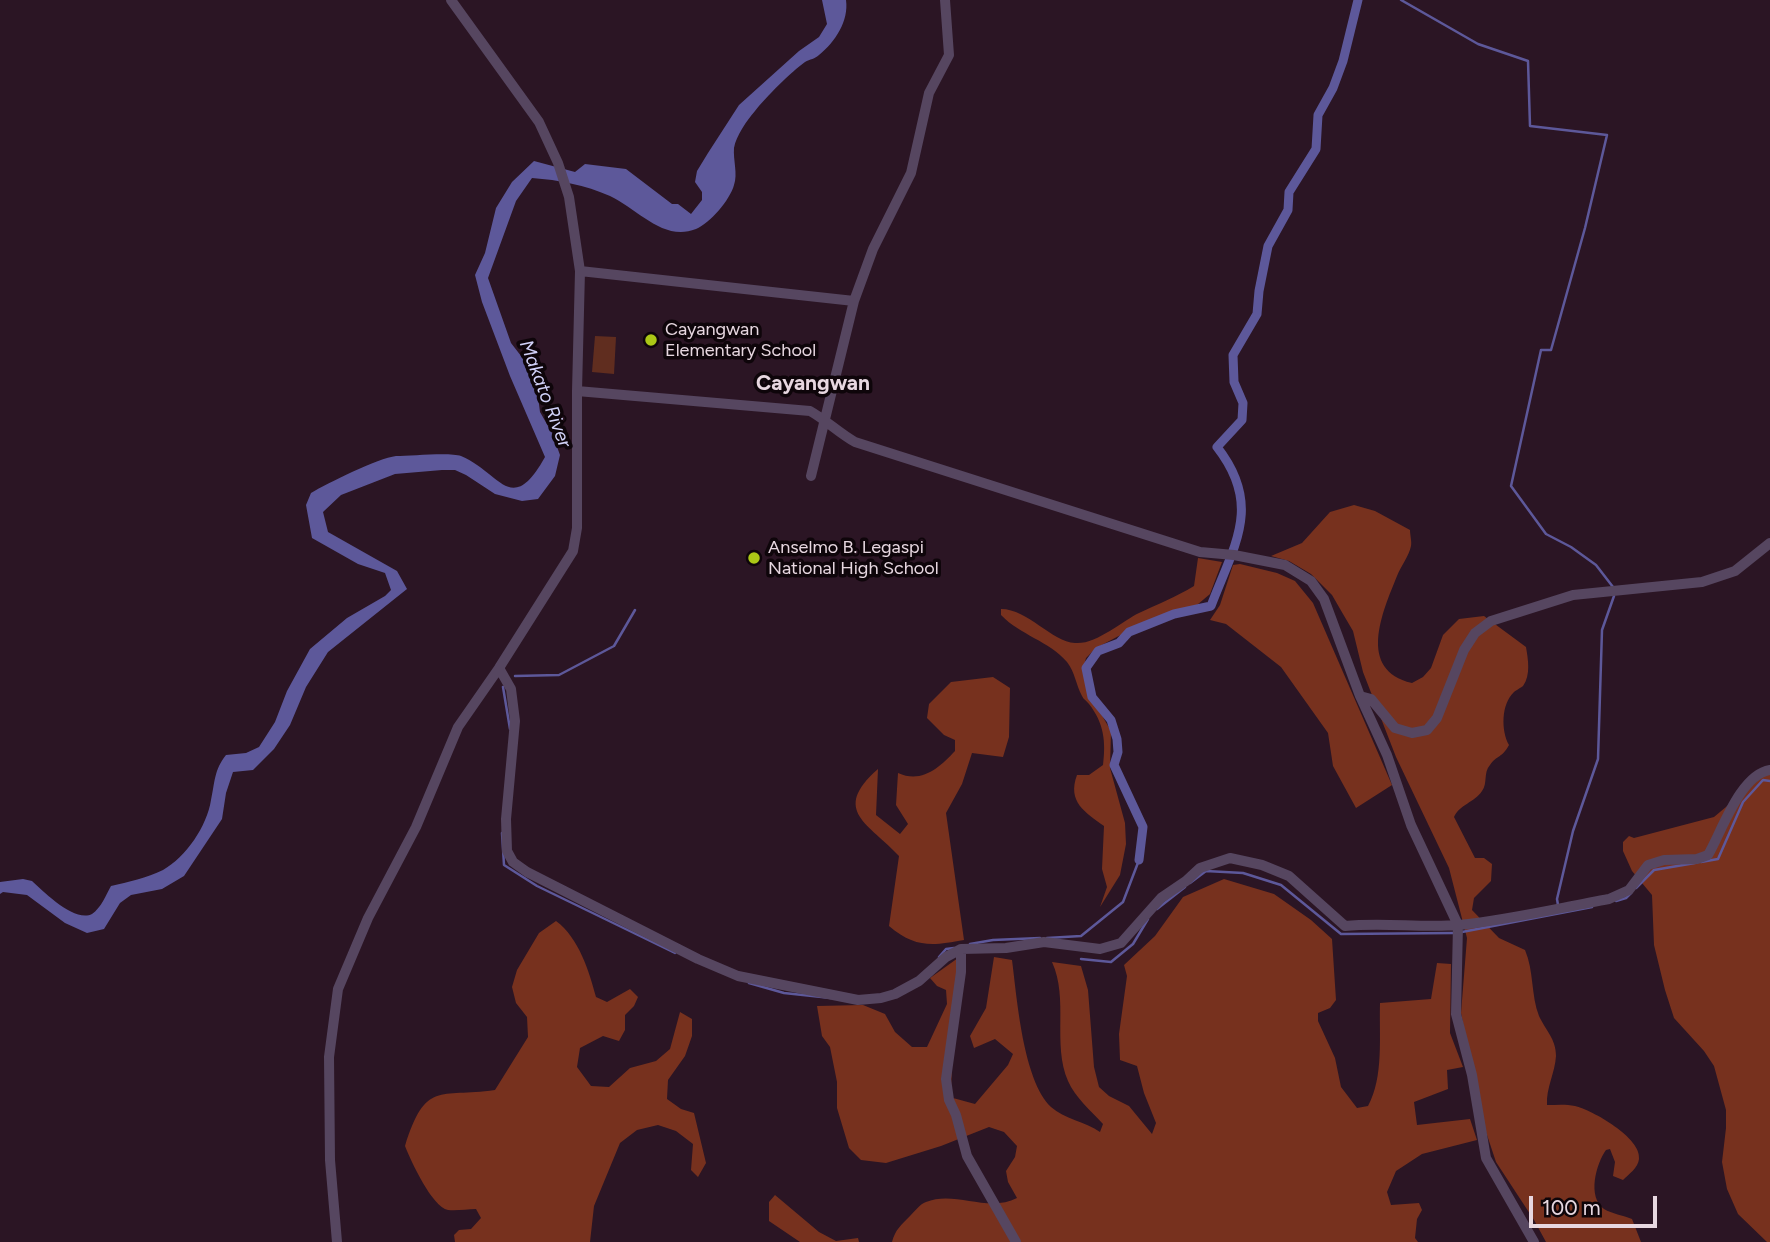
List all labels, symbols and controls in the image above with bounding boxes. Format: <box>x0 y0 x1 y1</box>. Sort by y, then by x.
place label: Cayangwan Elementary School <box>665 319 816 362</box>
marker: Cayangwan Elementary School <box>643 332 659 348</box>
water label: Makato River <box>514 337 576 451</box>
district label: Cayangwan <box>756 371 870 397</box>
place label: Anselmo B. Legaspi National High School <box>768 537 939 580</box>
marker: Anselmo B. Legaspi National High School <box>746 550 762 566</box>
scale bar <box>1532 1182 1660 1226</box>
text: 100 m <box>1542 1195 1601 1220</box>

